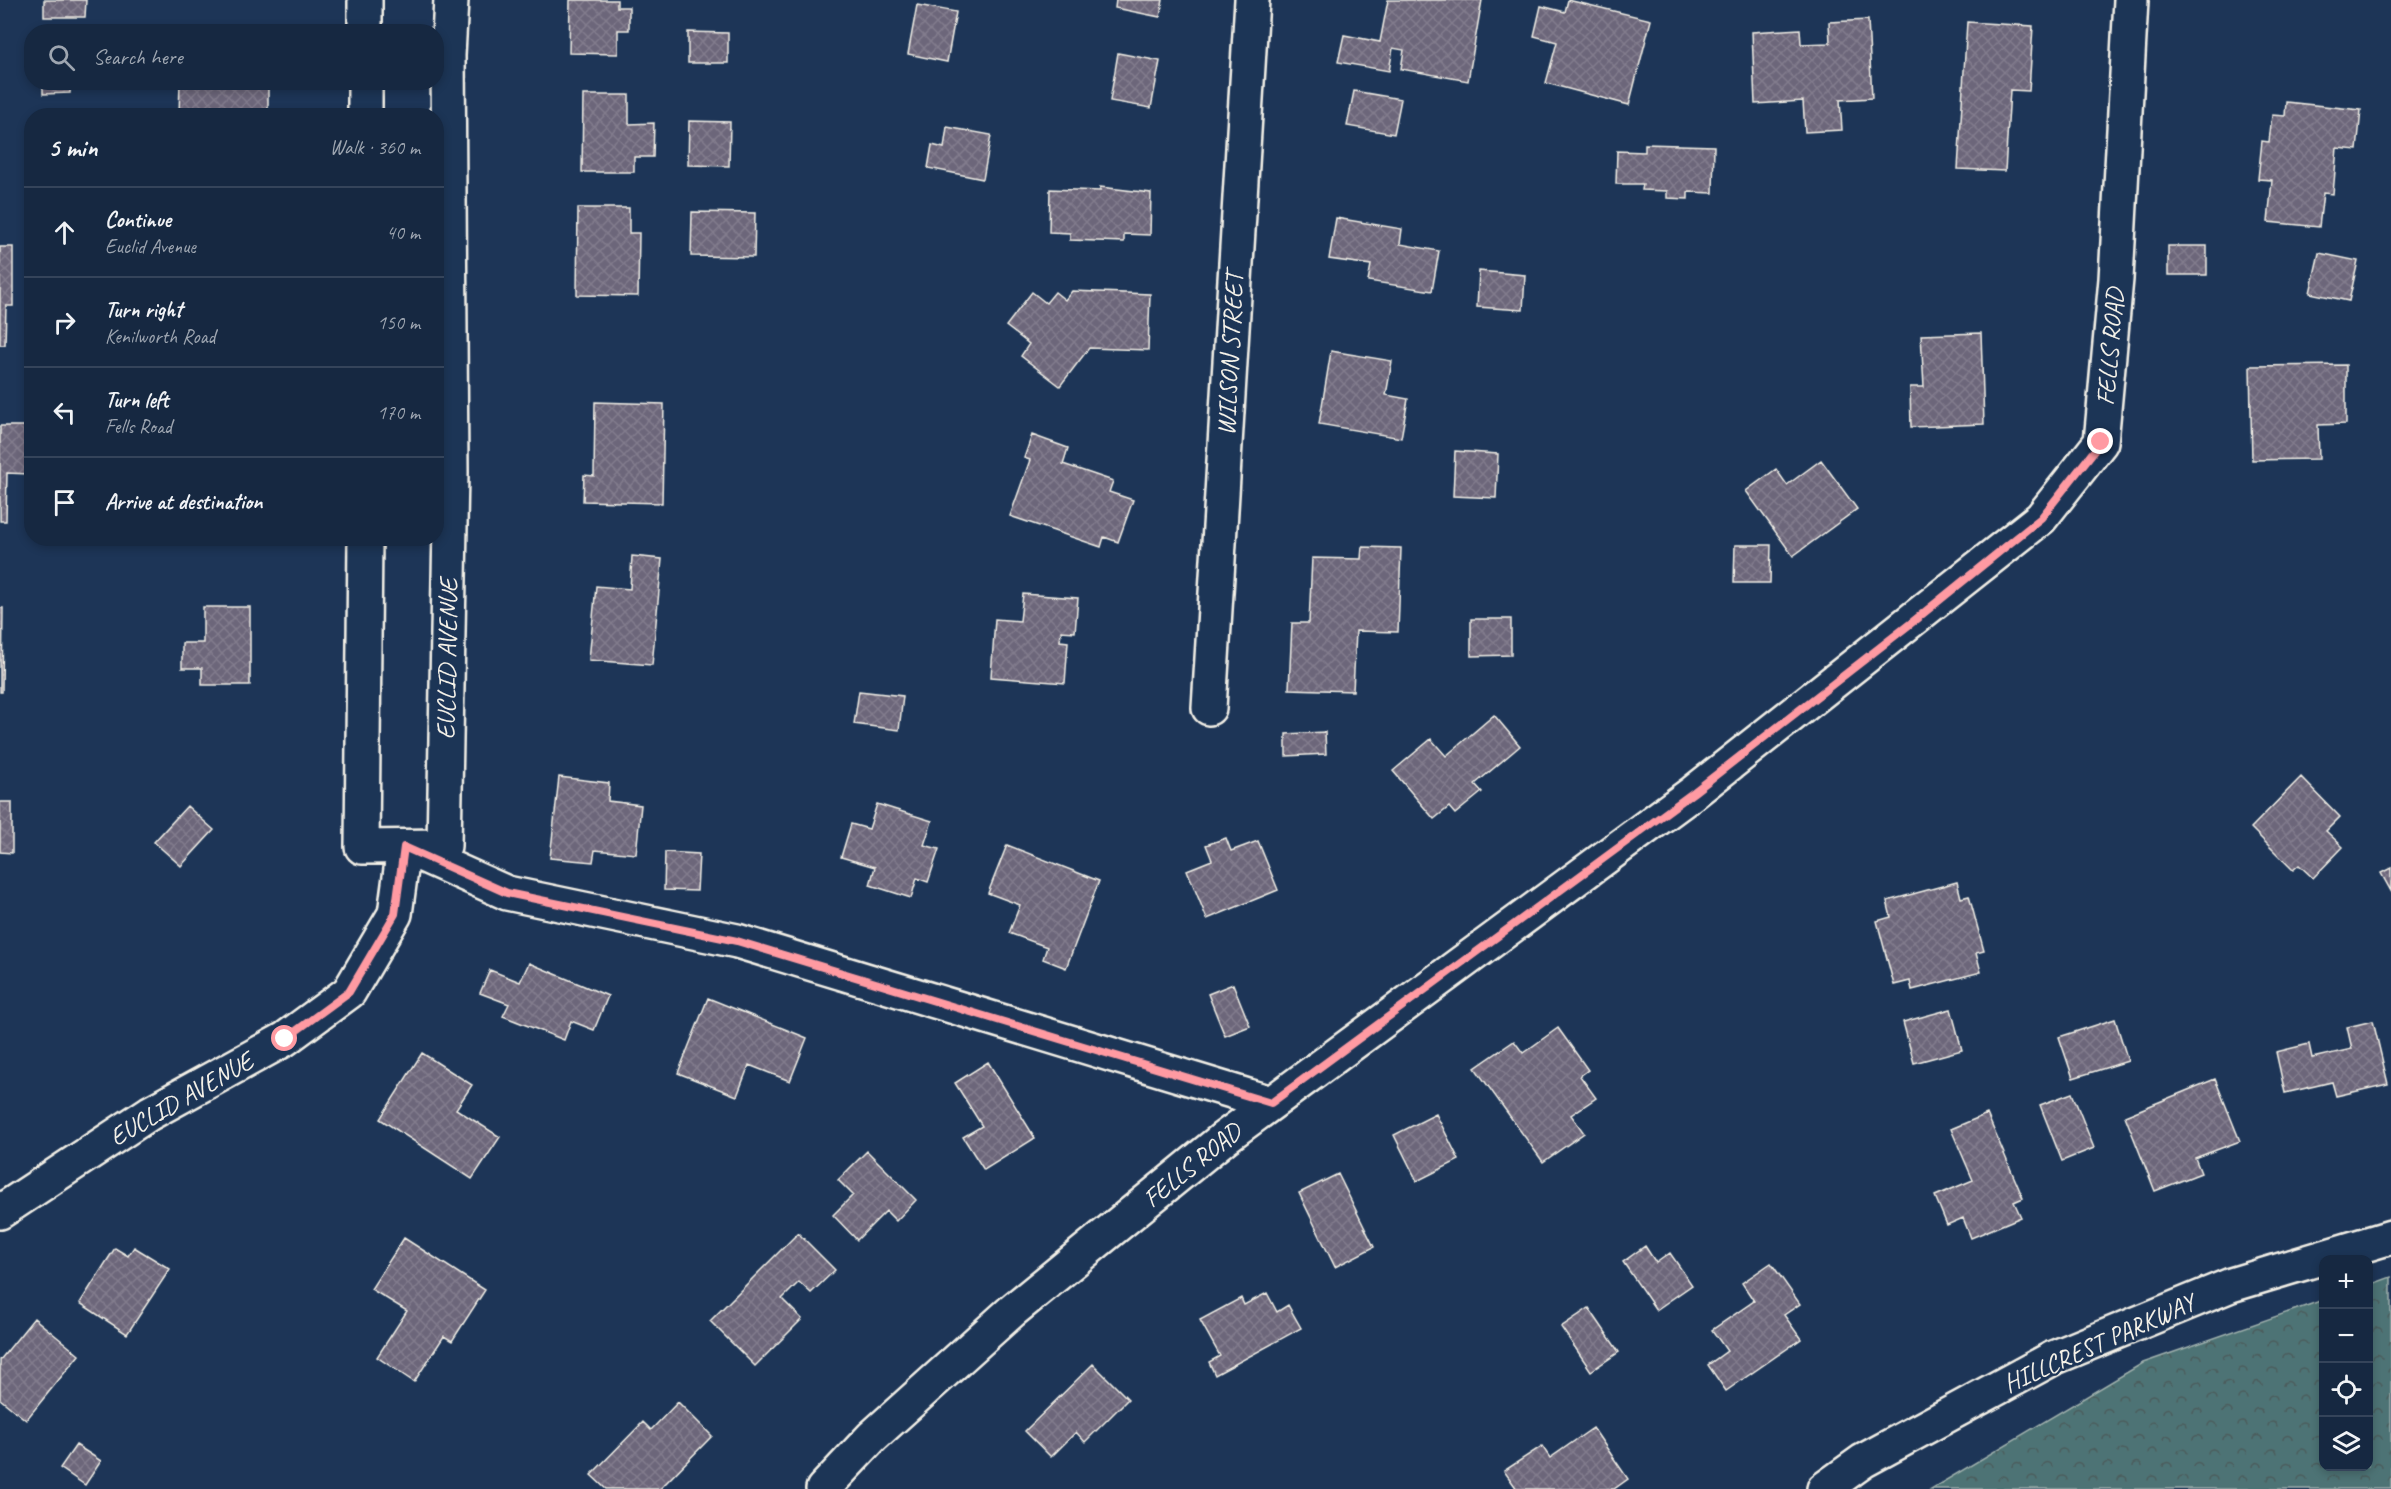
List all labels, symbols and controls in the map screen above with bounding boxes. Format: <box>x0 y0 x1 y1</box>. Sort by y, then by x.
search box <box>24 24 444 90</box>
icon: search <box>45 41 78 74</box>
text: Search here <box>93 43 183 71</box>
text: 5 min <box>48 131 97 164</box>
text: Walk · 360 m <box>330 135 420 160</box>
text: Continue <box>105 206 171 234</box>
icon: ahead <box>48 216 81 249</box>
text: 40 m <box>386 220 420 245</box>
text: Euclid Avenue <box>105 234 196 259</box>
street label: WILSON STREET <box>1209 266 1251 436</box>
street label: FELLS ROAD <box>2088 284 2132 407</box>
text: Turn right <box>105 296 182 324</box>
icon: right <box>48 306 81 339</box>
text: 150 m <box>377 310 420 335</box>
text: Kenilworth Road <box>105 324 215 349</box>
text: Turn left <box>105 386 169 414</box>
icon: left <box>48 396 81 429</box>
text: 170 m <box>377 400 420 425</box>
text: Fells Road <box>105 414 172 439</box>
route end <box>2087 428 2113 454</box>
icon: arrive <box>48 486 81 519</box>
text: Arrive at destination <box>105 488 262 516</box>
street label: EUCLID AVENUE <box>429 575 465 740</box>
route start <box>271 1025 297 1051</box>
street label: EUCLID AVENUE <box>103 1043 262 1153</box>
street label: FELLS ROAD <box>1136 1113 1250 1215</box>
map controls <box>2319 1255 2373 1471</box>
button: + <box>2319 1255 2373 1309</box>
street label: HILLCREST PARKWAY <box>1998 1284 2204 1400</box>
button: − <box>2319 1309 2373 1363</box>
button: locate <box>2319 1363 2373 1417</box>
button: layers <box>2319 1417 2373 1471</box>

